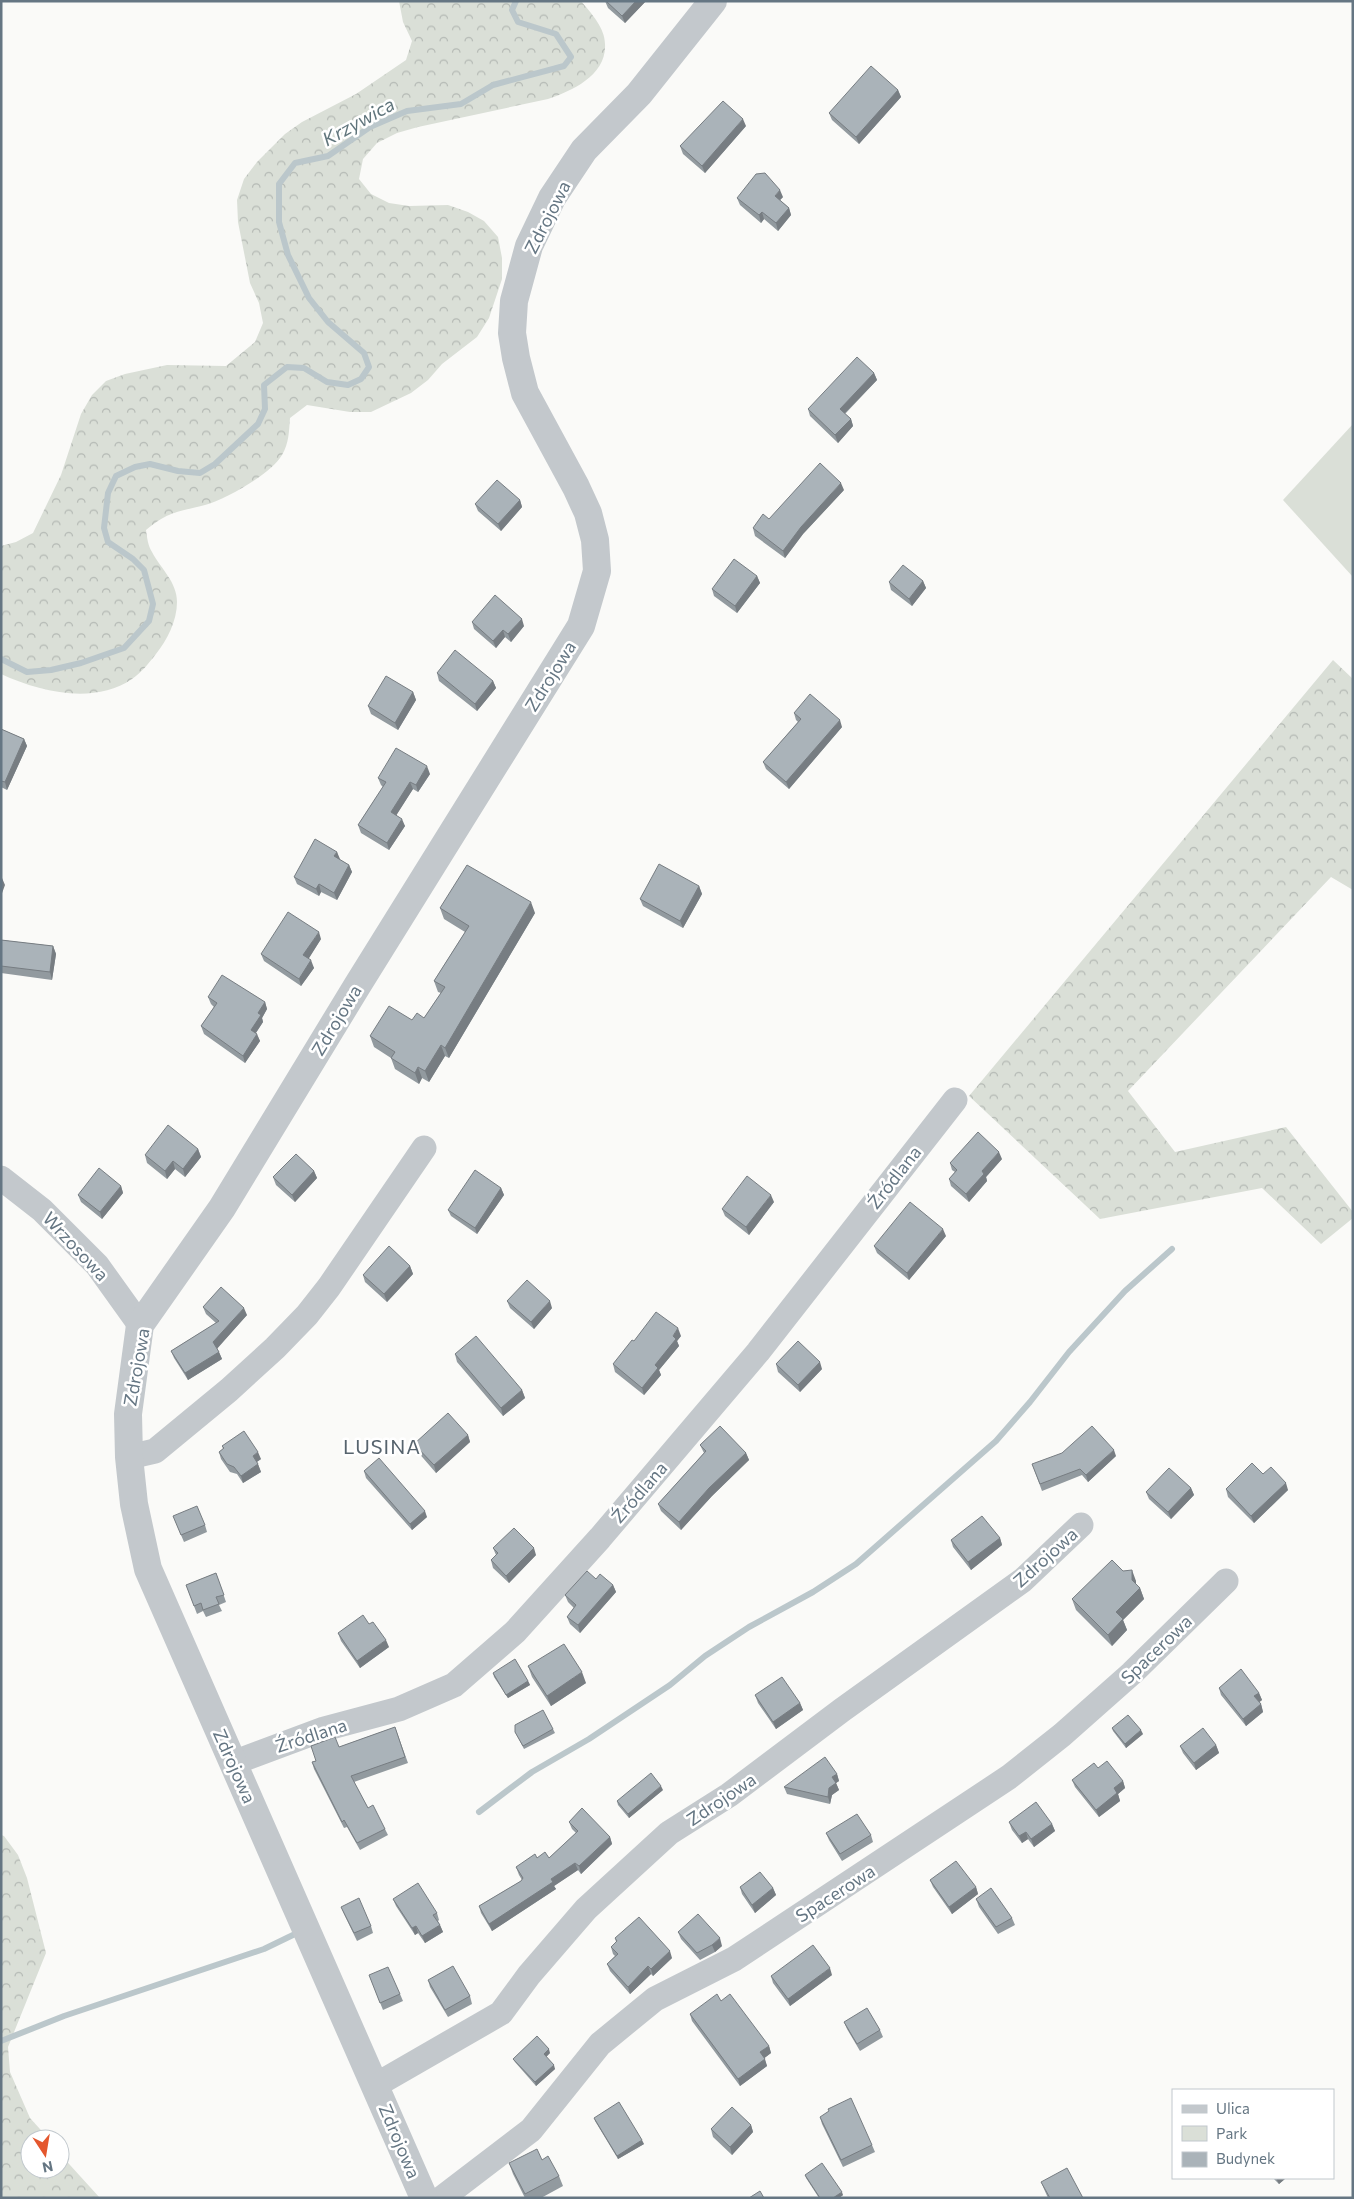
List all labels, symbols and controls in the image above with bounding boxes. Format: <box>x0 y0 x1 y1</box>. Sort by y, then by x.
water label: Krzywica <box>318 92 398 150</box>
street label: Zdrojowa <box>519 177 575 257</box>
street label: Zdrojowa <box>520 637 580 715</box>
street label: Zdrojowa <box>306 981 366 1059</box>
street label: Źródlana <box>863 1141 925 1213</box>
street label: Wrzosowa <box>38 1207 114 1285</box>
street label: Zdrojowa <box>118 1326 154 1408</box>
district label: LUSINA <box>343 1434 421 1458</box>
street label: Źródlana <box>606 1457 672 1527</box>
street label: Zdrojowa <box>1008 1522 1082 1592</box>
street label: Spacerowa <box>1116 1610 1196 1688</box>
street label: Źródlana <box>272 1713 350 1757</box>
street label: Zdrojowa <box>209 1726 261 1806</box>
street label: Zdrojowa <box>682 1768 760 1830</box>
street label: Spacerowa <box>791 1859 879 1927</box>
legend <box>1172 2089 1334 2179</box>
text: Ulica <box>1216 2099 1250 2117</box>
street label: Zdrojowa <box>374 2100 426 2182</box>
text: Park <box>1216 2124 1247 2142</box>
north arrow <box>20 2129 70 2179</box>
text: Budynek <box>1216 2149 1275 2167</box>
text: N <box>41 2158 55 2177</box>

